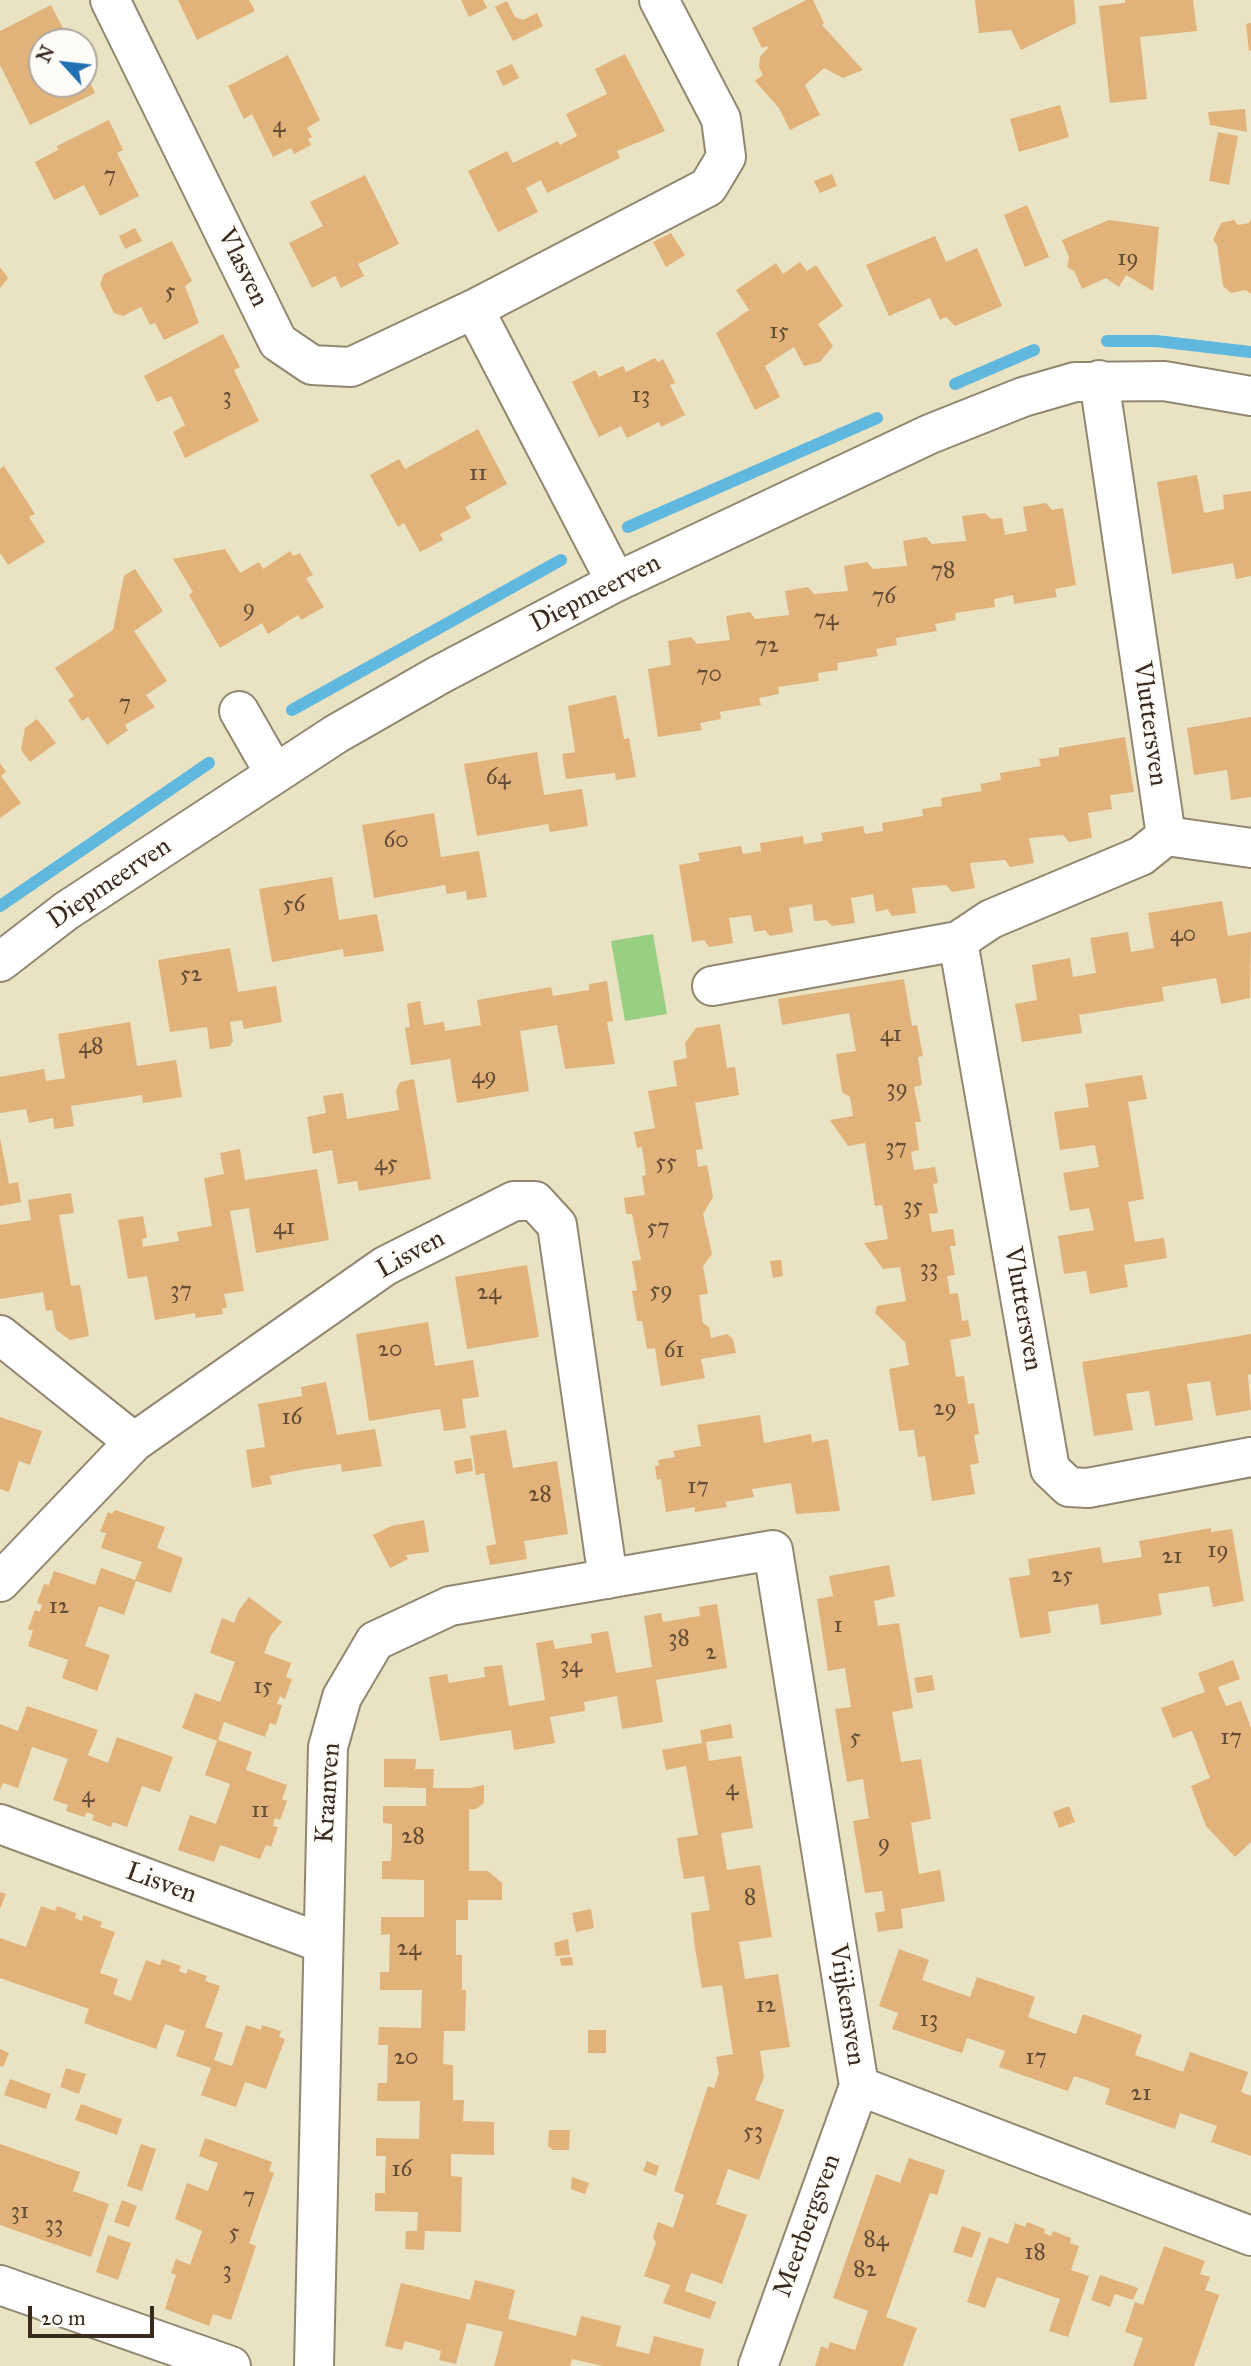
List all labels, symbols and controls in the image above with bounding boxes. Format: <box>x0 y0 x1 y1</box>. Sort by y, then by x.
north arrow <box>28 28 98 98</box>
text: N <box>32 42 60 67</box>
house number: 4 <box>273 112 285 140</box>
house number: 7 <box>104 162 116 190</box>
street label: Vlasven <box>210 224 274 312</box>
house number: 19 <box>1117 245 1139 273</box>
house number: 5 <box>165 278 175 306</box>
house number: 15 <box>769 318 789 346</box>
house number: 13 <box>632 382 650 410</box>
house number: 3 <box>222 383 232 411</box>
house number: 11 <box>469 460 487 488</box>
street label: Diepmeerven <box>526 548 666 640</box>
house number: 78 <box>931 557 955 585</box>
house number: 76 <box>872 583 896 611</box>
house number: 9 <box>243 595 255 623</box>
house number: 74 <box>814 605 838 633</box>
house number: 72 <box>755 632 779 660</box>
street label: Vluttersven <box>1125 660 1173 788</box>
house number: 70 <box>696 661 722 689</box>
house number: 7 <box>119 690 131 718</box>
house number: 64 <box>486 764 510 792</box>
house number: 60 <box>383 827 409 855</box>
street label: Diepmeerven <box>42 831 178 937</box>
house number: 56 <box>283 891 305 919</box>
house number: 40 <box>1170 921 1196 949</box>
house number: 52 <box>180 961 202 989</box>
house number: 41 <box>880 1021 902 1049</box>
house number: 48 <box>78 1033 104 1061</box>
house number: 49 <box>471 1063 497 1091</box>
house number: 39 <box>886 1075 908 1103</box>
house number: 37 <box>885 1134 907 1162</box>
house number: 55 <box>655 1149 677 1177</box>
house number: 45 <box>374 1150 398 1178</box>
house number: 35 <box>903 1193 923 1221</box>
house number: 41 <box>273 1214 295 1242</box>
house number: 57 <box>647 1214 669 1242</box>
street label: Lisven <box>372 1224 450 1286</box>
street label: Vluttersven <box>996 1245 1048 1373</box>
house number: 33 <box>920 1255 938 1283</box>
house number: 37 <box>170 1277 192 1305</box>
house number: 59 <box>649 1277 673 1305</box>
house number: 24 <box>477 1279 501 1307</box>
house number: 20 <box>378 1336 402 1364</box>
house number: 61 <box>664 1337 684 1365</box>
house number: 29 <box>933 1395 957 1423</box>
house number: 16 <box>282 1404 302 1432</box>
house number: 17 <box>687 1473 709 1501</box>
house number: 28 <box>528 1481 552 1509</box>
house number: 19 <box>1207 1537 1229 1565</box>
house number: 21 <box>1162 1543 1182 1571</box>
house number: 25 <box>1051 1562 1073 1590</box>
house number: 12 <box>49 1593 69 1621</box>
house number: 1 <box>833 1612 843 1640</box>
house number: 38 <box>668 1625 690 1653</box>
house number: 2 <box>705 1639 717 1667</box>
house number: 34 <box>560 1652 582 1680</box>
house number: 15 <box>253 1673 273 1701</box>
house number: 5 <box>850 1724 860 1752</box>
house number: 17 <box>1220 1724 1242 1752</box>
street label: Kraanven <box>310 1742 348 1844</box>
house number: 4 <box>726 1775 738 1803</box>
house number: 4 <box>82 1782 94 1810</box>
house number: 11 <box>251 1797 269 1825</box>
house number: 28 <box>401 1823 425 1851</box>
house number: 9 <box>878 1830 890 1858</box>
street label: Lisven <box>121 1857 201 1911</box>
house number: 8 <box>744 1884 756 1912</box>
house number: 24 <box>397 1935 421 1963</box>
street label: Vrijkensven <box>821 1942 871 2068</box>
house number: 12 <box>756 1992 776 2020</box>
house number: 13 <box>920 2006 938 2034</box>
house number: 20 <box>394 2044 418 2072</box>
house number: 17 <box>1025 2044 1047 2072</box>
house number: 21 <box>1131 2080 1151 2108</box>
house number: 53 <box>743 2118 763 2146</box>
street label: Meerbergsven <box>768 2150 848 2302</box>
house number: 16 <box>392 2156 412 2184</box>
house number: 7 <box>243 2183 255 2211</box>
house number: 31 <box>11 2198 29 2226</box>
house number: 33 <box>45 2211 63 2239</box>
house number: 5 <box>229 2219 239 2247</box>
house number: 84 <box>863 2226 889 2254</box>
house number: 18 <box>1024 2239 1046 2267</box>
house number: 82 <box>853 2256 877 2284</box>
house number: 3 <box>222 2257 232 2285</box>
scale bar <box>32 2292 158 2336</box>
text: 20 m <box>41 2305 86 2331</box>

